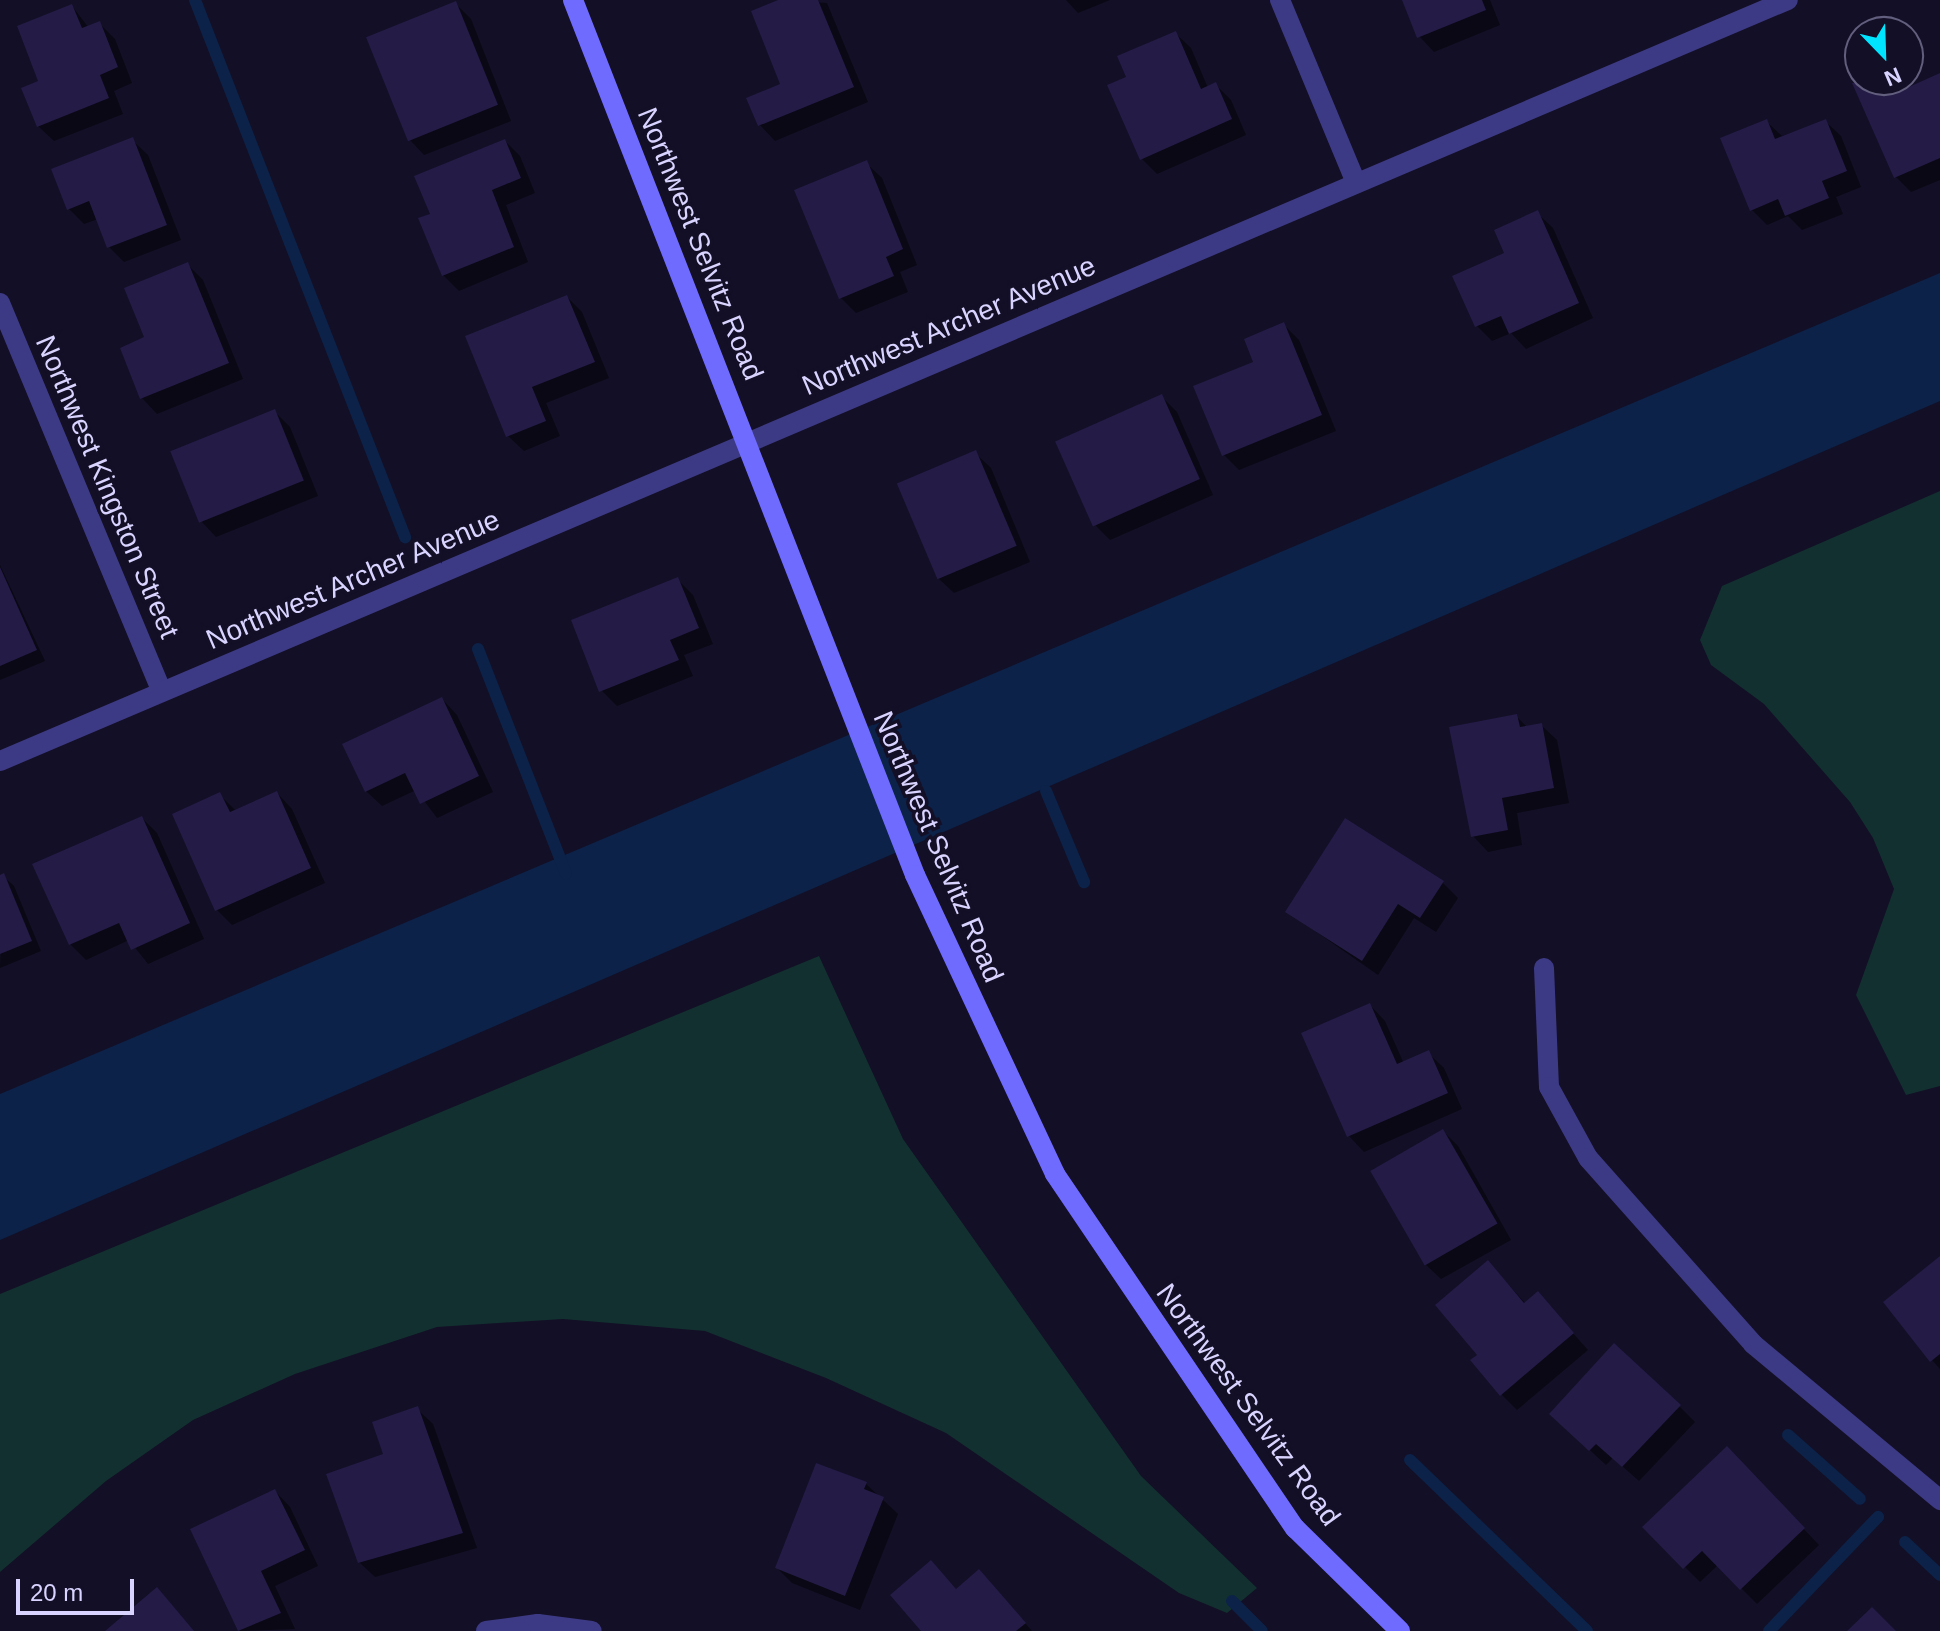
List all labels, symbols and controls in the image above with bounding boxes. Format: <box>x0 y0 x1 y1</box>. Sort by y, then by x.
north arrow <box>1844 16 1924 96</box>
text: N <box>1881 62 1905 91</box>
street label: Northwest Selvitz Road <box>630 103 770 385</box>
street label: Northwest Archer Avenue <box>796 248 1102 404</box>
street label: Northwest Kingston Street <box>28 331 186 643</box>
street label: Northwest Archer Avenue <box>200 502 506 658</box>
street label: Northwest Selvitz Road <box>866 706 1010 988</box>
street label: Northwest Selvitz Road <box>1149 1277 1347 1533</box>
scale bar <box>20 1563 138 1613</box>
text: 20 m <box>30 1579 83 1606</box>

